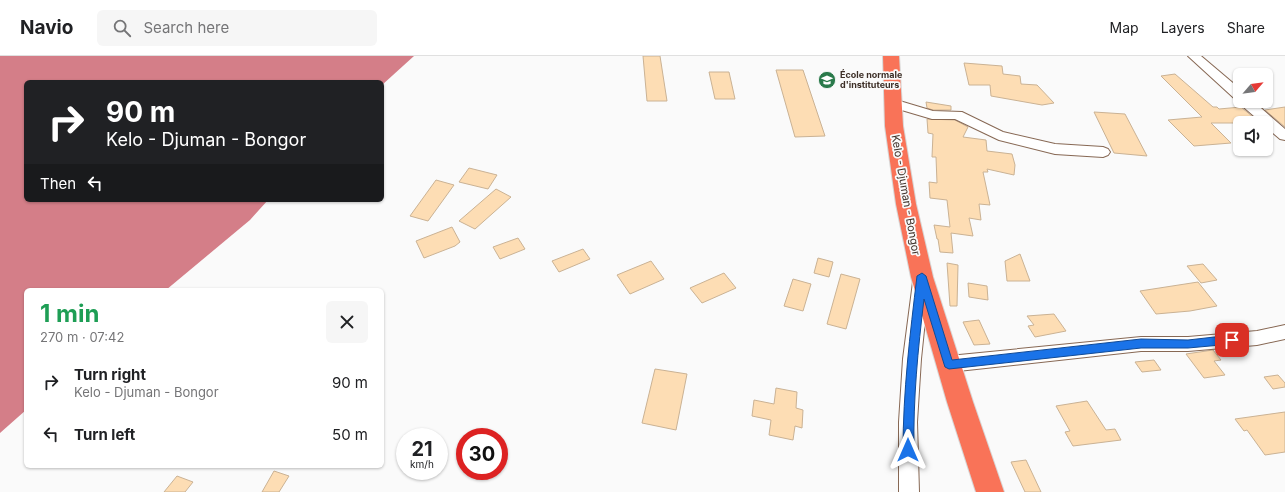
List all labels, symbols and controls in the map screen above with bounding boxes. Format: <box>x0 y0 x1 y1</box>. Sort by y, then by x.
search box <box>97 10 377 46</box>
text: Navio <box>20 16 73 39</box>
icon: search <box>111 17 133 39</box>
text: Search here <box>143 18 229 37</box>
text: Map <box>1110 19 1139 36</box>
text: Layers <box>1161 19 1205 36</box>
text: Share <box>1227 19 1265 36</box>
north arrow <box>1233 68 1273 108</box>
map controls <box>1233 68 1273 156</box>
place label: École normale d'instituteurs <box>840 69 903 90</box>
school or university icon: École normale d'instituteurs <box>817 70 837 90</box>
text: 90 m <box>106 95 175 129</box>
icon: right <box>40 96 92 148</box>
button: sound <box>1233 116 1273 156</box>
text: Kelo - Djuman - Bongor <box>106 129 306 150</box>
street label: Kelo - Djuman - Bongor <box>888 134 924 256</box>
icon: left <box>84 172 106 194</box>
text: Then <box>40 174 76 193</box>
text: 1 min <box>40 299 99 328</box>
button: close <box>326 301 368 343</box>
pin <box>1215 323 1249 357</box>
text: 270 m · 07:42 <box>40 329 124 345</box>
icon: arrive <box>1221 329 1243 351</box>
text: Turn right <box>74 365 146 384</box>
icon: right <box>40 371 62 393</box>
text: 90 m <box>332 373 368 392</box>
text: Kelo - Djuman - Bongor <box>74 384 219 400</box>
icon: left <box>40 423 62 445</box>
text: Turn left <box>74 425 135 444</box>
text: 50 m <box>332 425 368 444</box>
speed limit sign: 30 <box>456 428 508 480</box>
position arrow <box>887 429 929 471</box>
text: 21 <box>411 437 433 461</box>
text: km/h <box>410 458 434 470</box>

